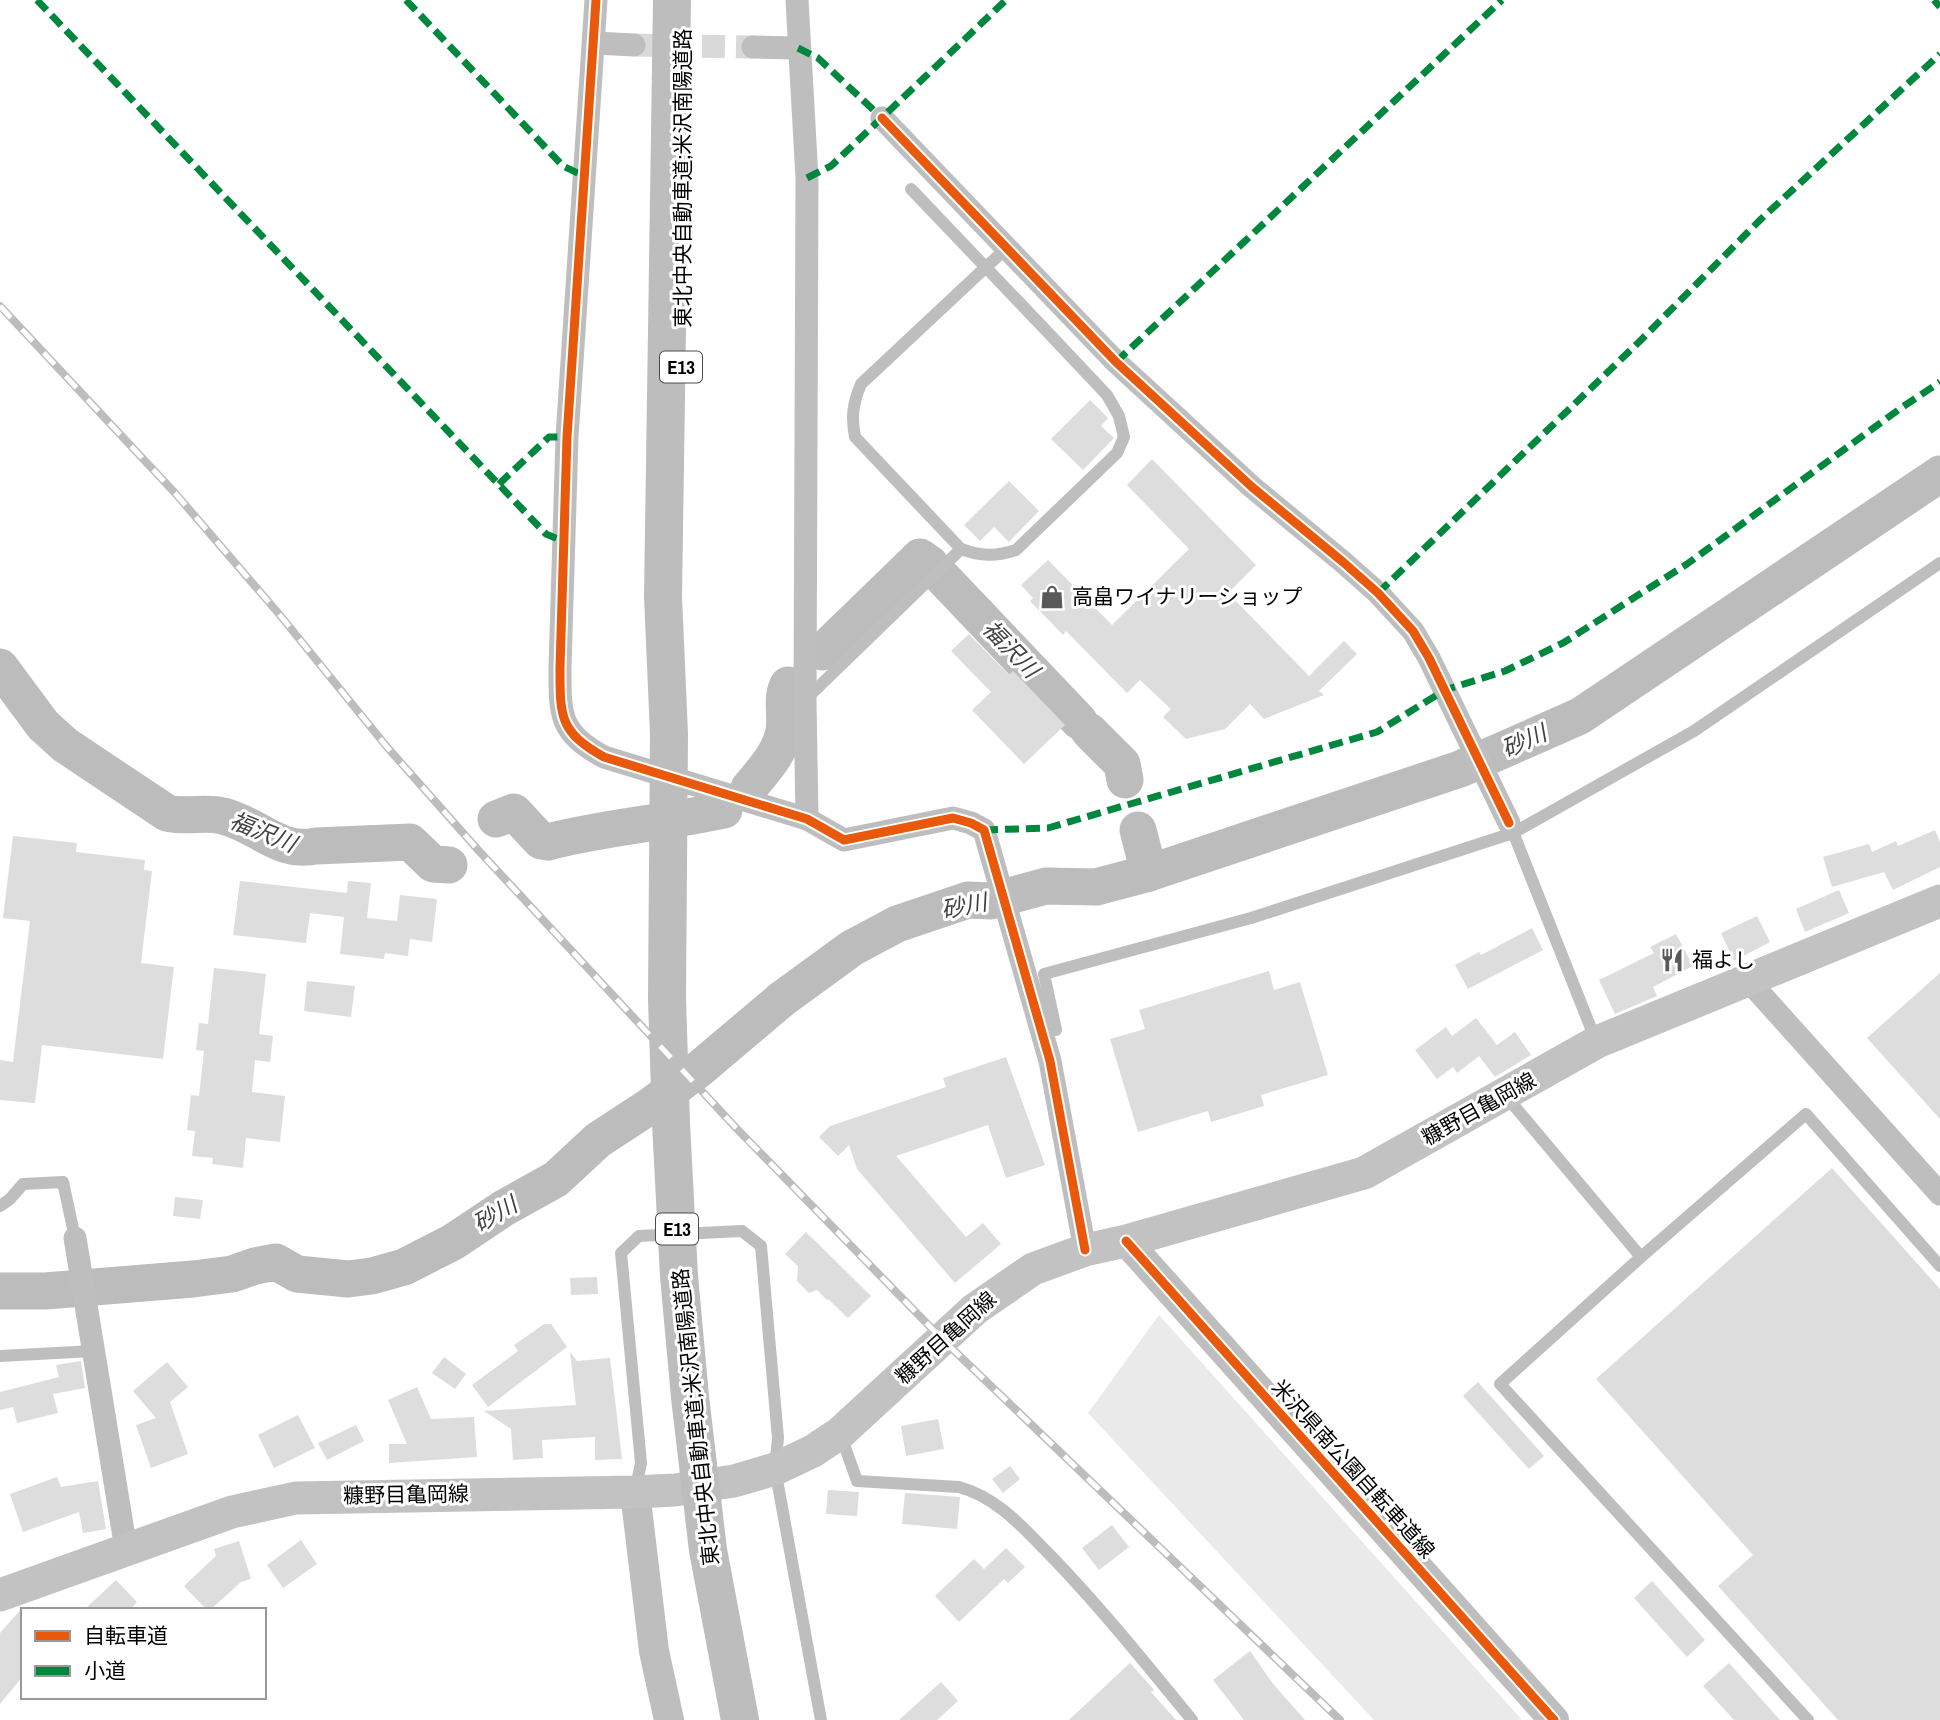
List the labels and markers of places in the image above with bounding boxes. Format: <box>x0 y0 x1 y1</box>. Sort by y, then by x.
place label: 高畠ワイナリーショップ <box>1072 582 1302 611</box>
shop icon: 高畠ワイナリーショップ <box>1038 583 1066 611</box>
place label: 福よし <box>1692 945 1755 974</box>
restaurant icon: 福よし <box>1658 946 1686 974</box>

